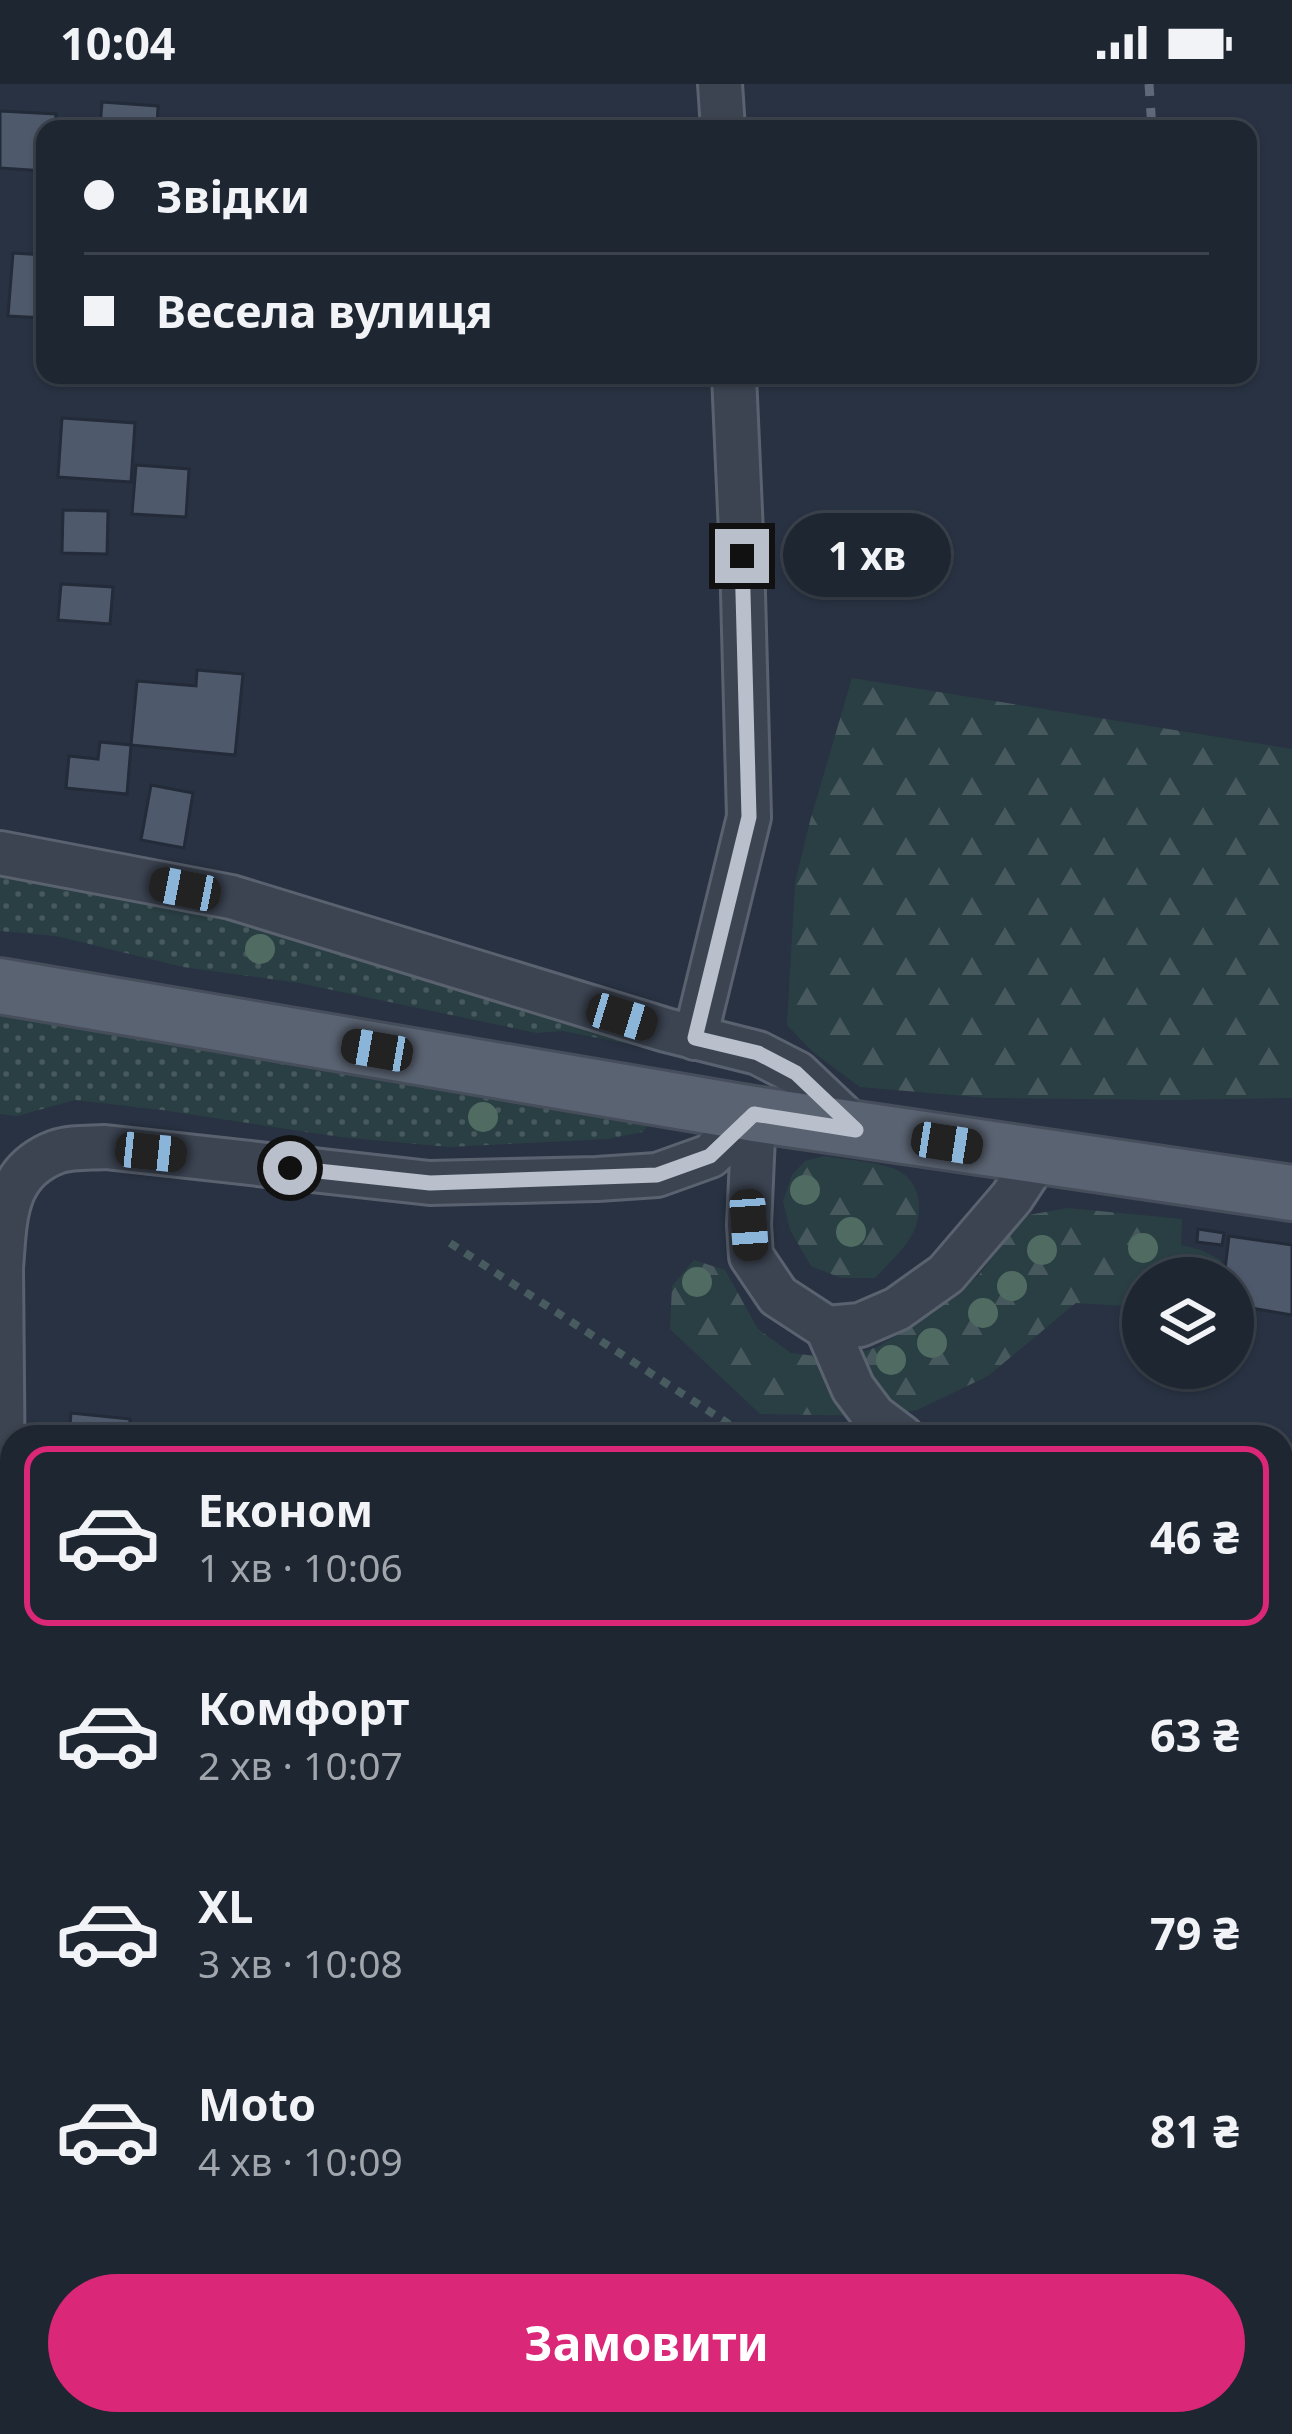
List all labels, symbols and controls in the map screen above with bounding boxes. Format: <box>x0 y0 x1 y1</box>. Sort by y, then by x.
text: 10:04 <box>60 12 176 73</box>
text: Звідки <box>156 165 310 226</box>
text: Весела вулиця <box>156 280 493 341</box>
callout: 1 хв <box>784 514 952 598</box>
text: 1 хв <box>828 528 906 581</box>
route end <box>715 529 769 583</box>
car <box>146 864 224 914</box>
car <box>582 989 662 1045</box>
car <box>338 1026 416 1074</box>
car <box>909 1120 985 1166</box>
car <box>113 1130 189 1174</box>
route start <box>263 1141 317 1195</box>
car <box>729 1188 769 1262</box>
map controls <box>1122 1257 1254 1389</box>
button: layers <box>1122 1257 1254 1389</box>
text: Економ <box>198 1479 373 1540</box>
icon: car <box>54 1482 162 1590</box>
text: 46 ₴ <box>1150 1506 1239 1567</box>
text: 1 хв · 10:06 <box>198 1540 403 1593</box>
text: Комфорт <box>198 1677 409 1738</box>
icon: car <box>54 1680 162 1788</box>
text: 63 ₴ <box>1150 1704 1239 1765</box>
text: 2 хв · 10:07 <box>198 1738 403 1791</box>
text: XL <box>198 1875 253 1936</box>
icon: car <box>54 1878 162 1986</box>
text: 79 ₴ <box>1150 1902 1239 1963</box>
text: 3 хв · 10:08 <box>198 1936 403 1989</box>
text: Moto <box>198 2073 316 2134</box>
icon: car <box>54 2076 162 2184</box>
text: 81 ₴ <box>1150 2100 1239 2161</box>
text: 4 хв · 10:09 <box>198 2134 403 2187</box>
button: Замовити <box>48 2274 1245 2412</box>

